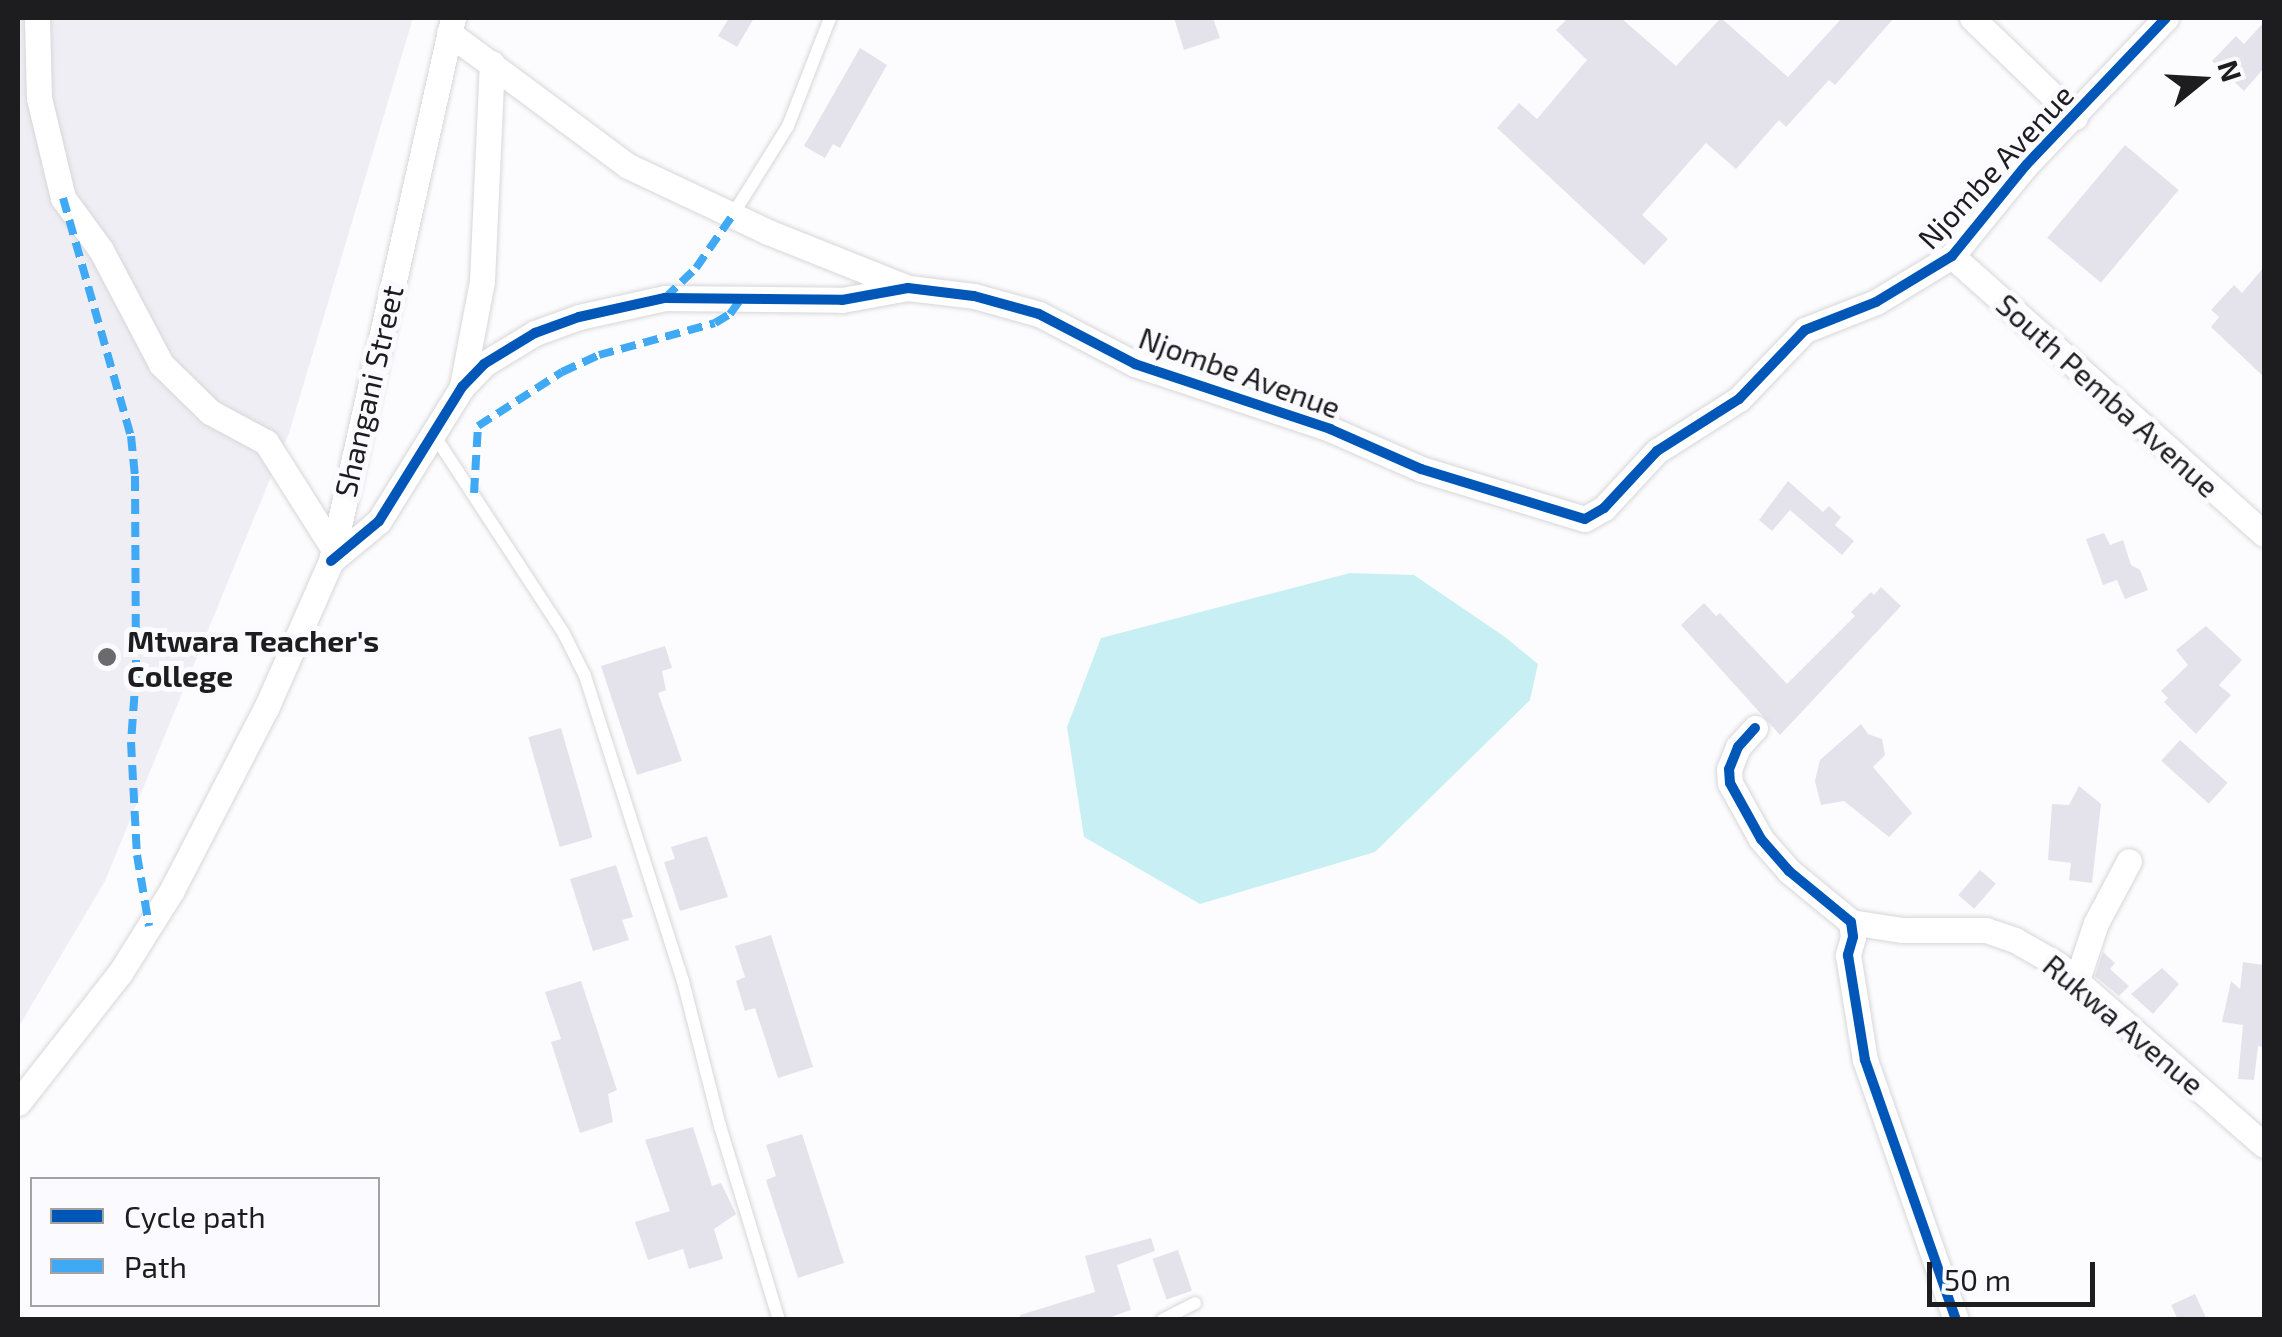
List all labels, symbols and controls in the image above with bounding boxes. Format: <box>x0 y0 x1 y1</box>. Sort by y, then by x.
north arrow <box>2152 30 2252 130</box>
text: N <box>2211 56 2250 86</box>
street label: Njombe Avenue <box>1909 76 2081 256</box>
street label: Shangani Street <box>326 282 410 500</box>
street label: South Pemba Avenue <box>1989 286 2227 504</box>
street label: Njombe Avenue <box>1134 319 1346 425</box>
place label: Mtwara Teacher's College <box>127 622 380 692</box>
marker: Mtwara Teacher's College <box>96 646 118 668</box>
street label: Rukwa Avenue <box>2036 946 2212 1102</box>
legend <box>30 1177 380 1307</box>
text: Cycle path <box>124 1198 266 1234</box>
scale bar <box>1932 1242 2100 1304</box>
text: Path <box>124 1248 187 1284</box>
text: 50 m <box>1944 1261 2011 1297</box>

